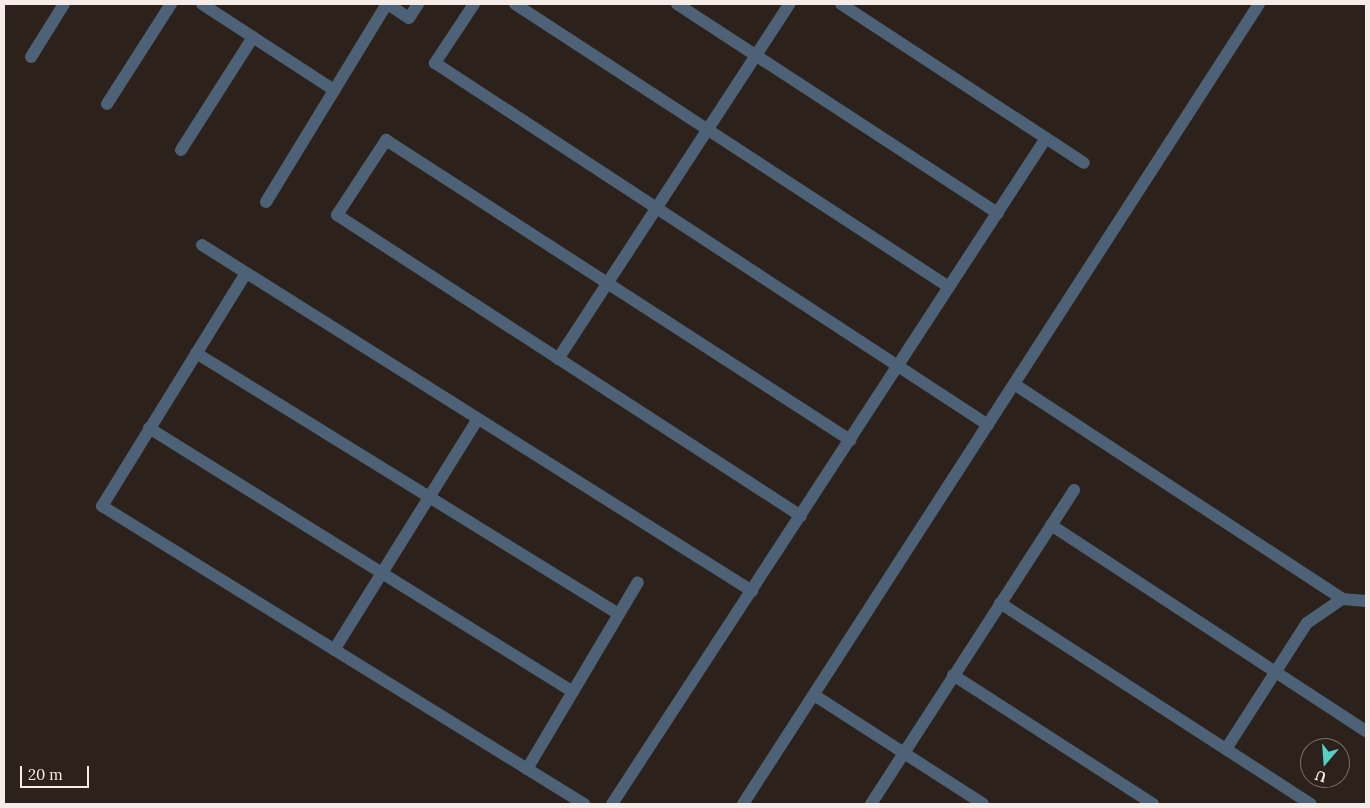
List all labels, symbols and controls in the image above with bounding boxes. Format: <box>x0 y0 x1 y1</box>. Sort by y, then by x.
north arrow <box>1300 738 1350 788</box>
scale bar <box>22 756 91 788</box>
text: 20 m <box>28 765 63 784</box>
text: U <box>1313 766 1329 787</box>

